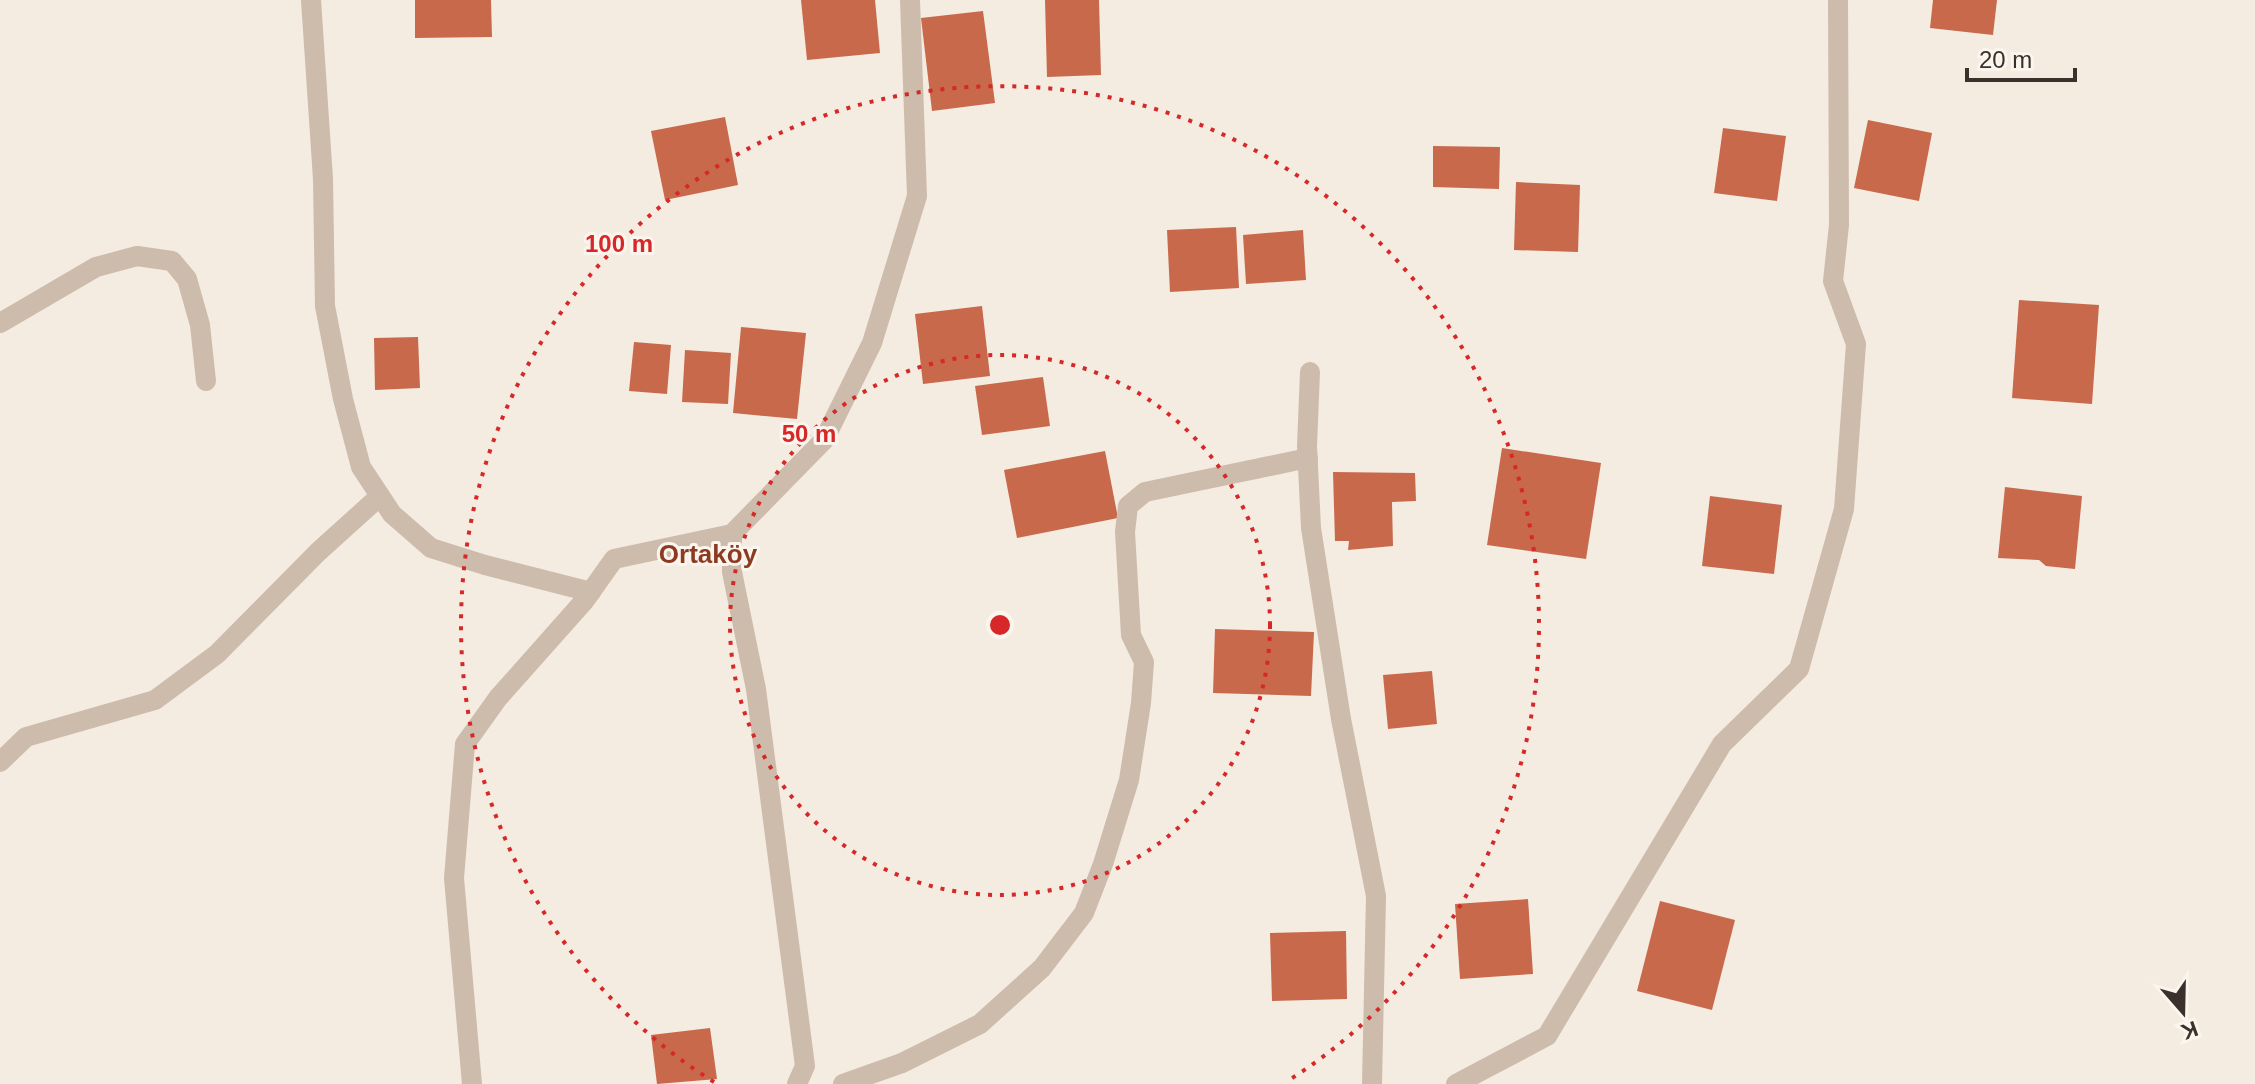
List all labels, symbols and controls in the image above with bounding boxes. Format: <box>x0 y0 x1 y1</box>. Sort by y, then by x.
scale bar <box>1967 32 2075 82</box>
text: 20 m <box>1979 46 2032 73</box>
text: 100 m <box>585 230 653 257</box>
text: 50 m <box>782 420 836 447</box>
district label: Ortaköy <box>659 539 758 569</box>
centre of rings <box>986 611 1014 639</box>
north arrow <box>2143 972 2223 1052</box>
text: K <box>2178 1016 2201 1045</box>

